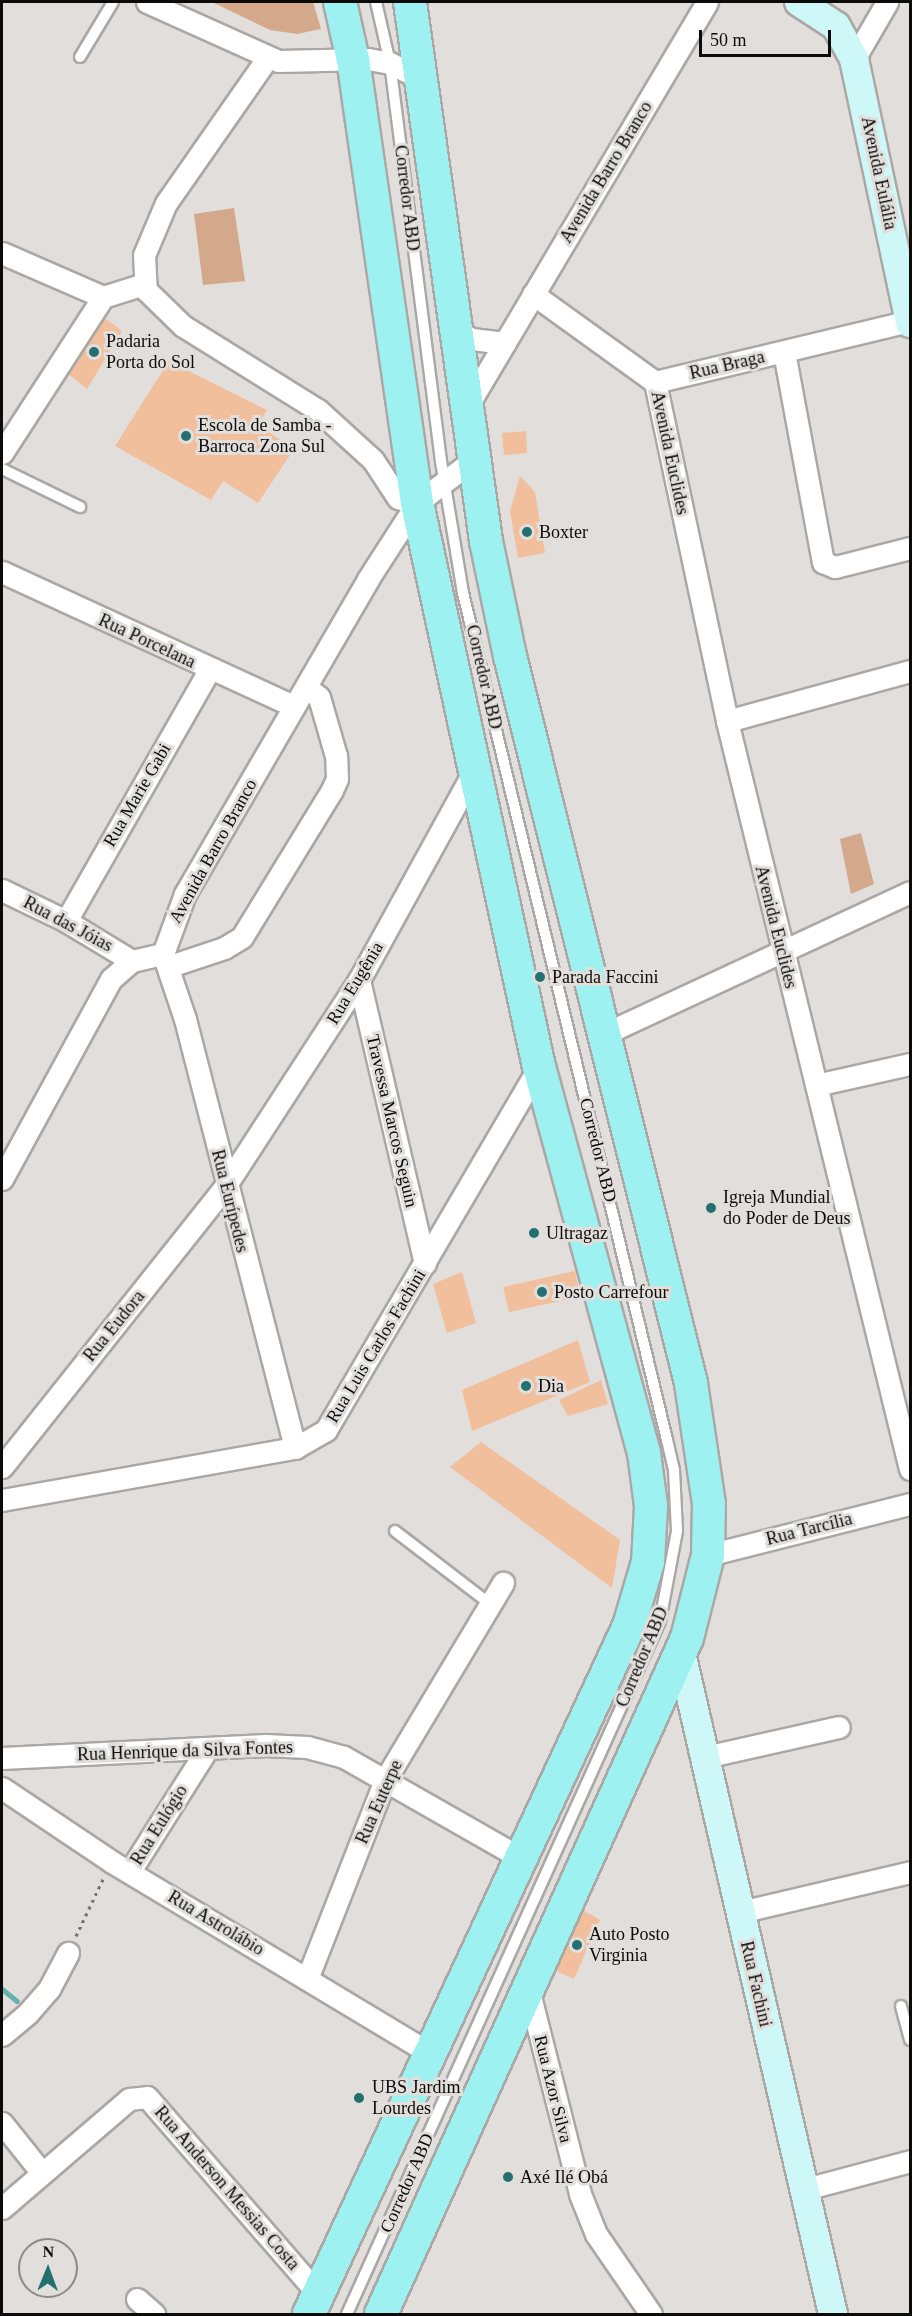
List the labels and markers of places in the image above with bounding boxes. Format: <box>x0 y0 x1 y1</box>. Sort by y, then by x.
place label: Padaria Porta do Sol <box>106 331 195 374</box>
marker: Padaria Porta do Sol <box>87 345 101 359</box>
place label: Escola de Samba - Barroca Zona Sul <box>198 415 331 458</box>
marker: Escola de Samba - Barroca Zona Sul <box>179 429 193 443</box>
place label: Boxter <box>539 521 588 543</box>
marker: Boxter <box>520 525 534 539</box>
place label: Parada Faccini <box>552 966 658 988</box>
marker: Parada Faccini <box>533 970 547 984</box>
place label: Igreja Mundial do Poder de Deus <box>723 1187 850 1230</box>
marker: Igreja Mundial do Poder de Deus <box>704 1201 718 1215</box>
place label: Ultragaz <box>546 1222 608 1244</box>
marker: Ultragaz <box>527 1226 541 1240</box>
place label: Posto Carrefour <box>554 1281 668 1303</box>
marker: Posto Carrefour <box>535 1285 549 1299</box>
place label: Dia <box>538 1375 564 1397</box>
marker: Dia <box>519 1379 533 1393</box>
place label: Auto Posto Virginia <box>589 1924 670 1966</box>
marker: Auto Posto Virginia <box>570 1938 584 1952</box>
place label: UBS Jardim Lourdes <box>372 2077 461 2120</box>
marker: UBS Jardim Lourdes <box>350 2089 368 2107</box>
place label: Axé Ilé Obá <box>520 2166 608 2188</box>
marker: Axé Ilé Obá <box>501 2170 515 2184</box>

